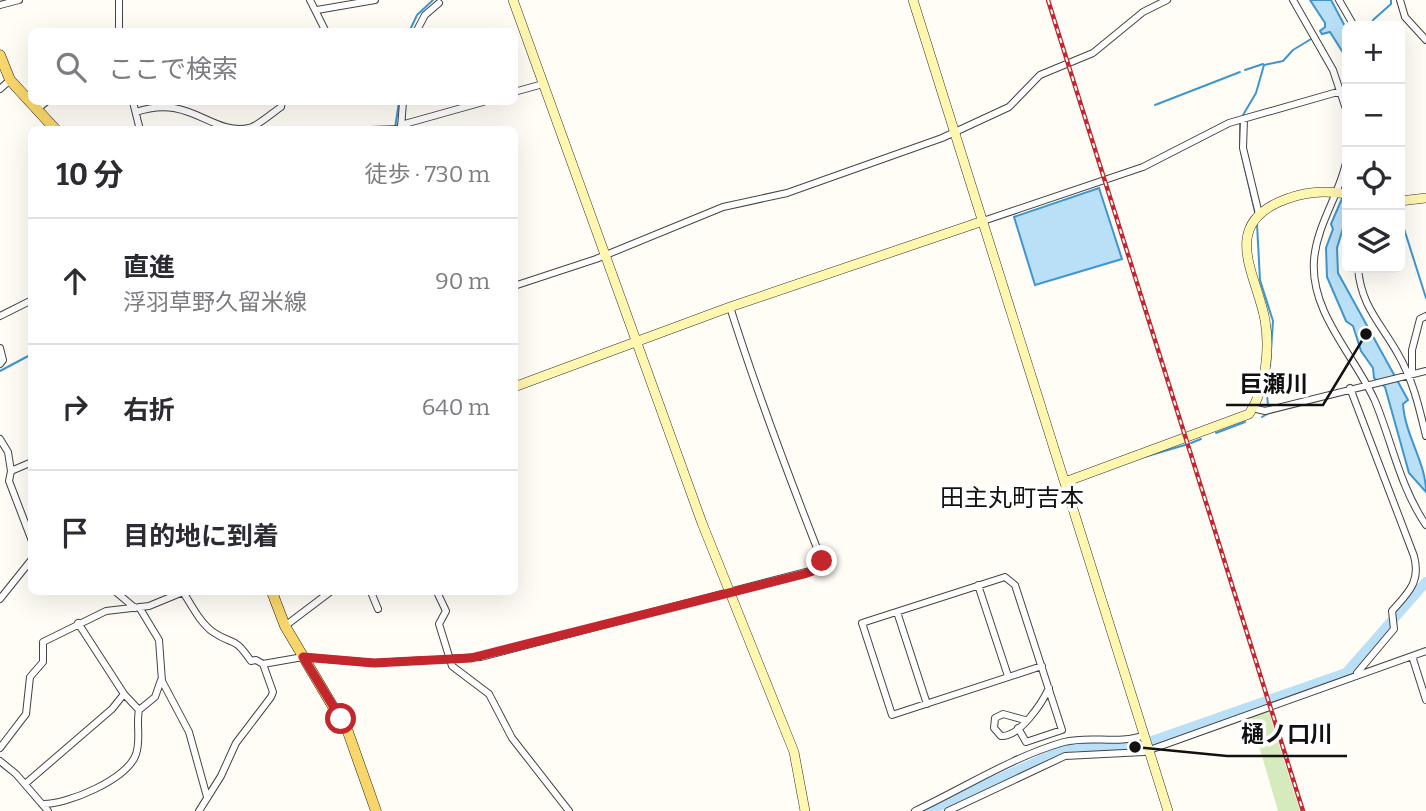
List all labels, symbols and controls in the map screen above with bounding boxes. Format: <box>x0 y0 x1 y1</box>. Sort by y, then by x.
map controls <box>1342 21 1405 273</box>
button: + <box>1342 21 1405 84</box>
search box <box>28 28 518 105</box>
icon: search <box>52 48 90 86</box>
text: ここで検索 <box>108 54 238 85</box>
button: − <box>1342 84 1405 147</box>
button: locate <box>1342 147 1405 210</box>
text: 10 分 <box>56 157 123 193</box>
text: 徒歩 · 730 m <box>364 160 490 188</box>
button: layers <box>1342 210 1405 273</box>
text: 直進 <box>123 252 175 283</box>
icon: ahead <box>56 262 94 300</box>
text: 90 m <box>435 267 490 295</box>
text: 浮羽草野久留米線 <box>123 288 307 316</box>
callout: 巨瀬川 <box>1226 361 1323 405</box>
text: 巨瀬川 <box>1240 370 1309 398</box>
icon: right <box>56 388 94 426</box>
text: 640 m <box>422 393 490 421</box>
text: 右折 <box>123 395 175 426</box>
district label: 田主丸町吉本 <box>940 484 1084 512</box>
icon: arrive <box>56 514 94 552</box>
text: 目的地に到着 <box>123 521 279 552</box>
route end <box>806 545 837 576</box>
route start <box>325 703 356 734</box>
callout: 樋ノ口川 <box>1227 712 1347 756</box>
text: 樋ノ口川 <box>1241 720 1333 748</box>

